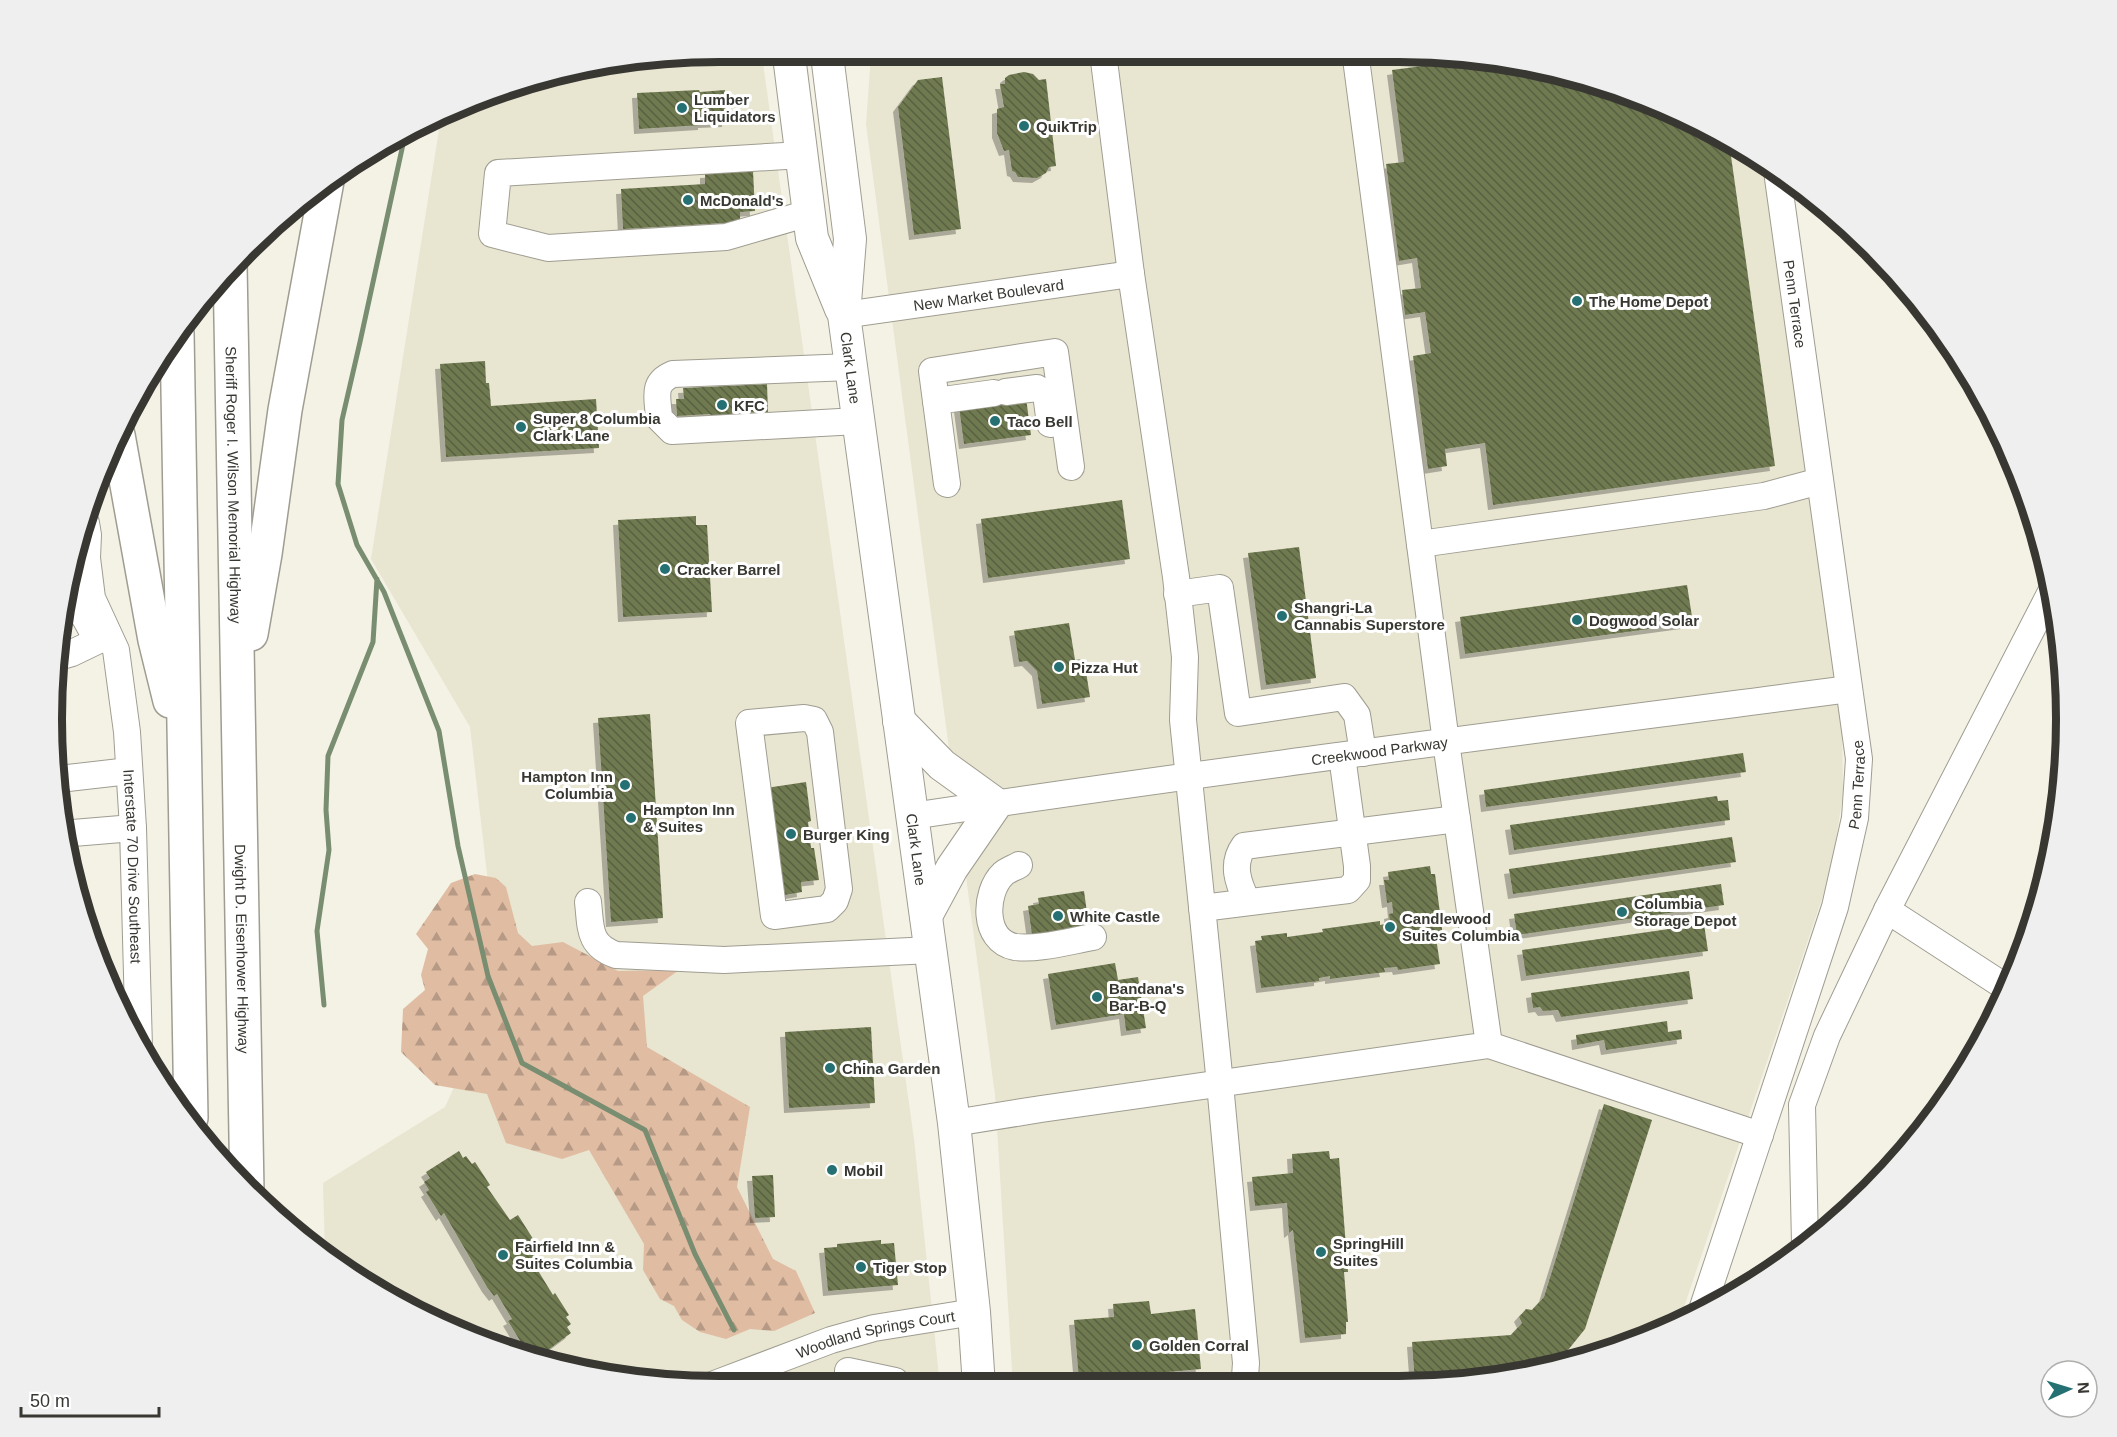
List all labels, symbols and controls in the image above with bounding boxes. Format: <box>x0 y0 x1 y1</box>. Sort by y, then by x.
place label: Lumber Liquidators <box>694 91 776 125</box>
marker: Lumber Liquidators <box>675 101 689 115</box>
place label: QuikTrip <box>1036 118 1097 135</box>
marker: QuikTrip <box>1017 119 1031 133</box>
place label: McDonald's <box>700 192 784 209</box>
marker: McDonald's <box>681 193 695 207</box>
street label: Penn Terrace <box>1780 259 1810 349</box>
street label: New Market Boulevard <box>912 275 1065 314</box>
place label: The Home Depot <box>1589 293 1708 310</box>
marker: The Home Depot <box>1570 294 1584 308</box>
street label: Clark Lane <box>838 331 865 405</box>
street label: Sheriff Roger I. Wilson Memorial Highway <box>223 346 245 624</box>
place label: KFC <box>734 397 765 414</box>
marker: KFC <box>715 398 729 412</box>
place label: Super 8 Columbia Clark Lane <box>533 410 661 444</box>
place label: Taco Bell <box>1007 413 1073 430</box>
marker: Taco Bell <box>988 414 1002 428</box>
marker: Super 8 Columbia Clark Lane <box>514 420 528 434</box>
place label: Cracker Barrel <box>677 561 780 578</box>
marker: Cracker Barrel <box>658 562 672 576</box>
place label: Shangri-La Cannabis Superstore <box>1294 599 1445 633</box>
marker: Shangri-La Cannabis Superstore <box>1275 609 1289 623</box>
place label: Dogwood Solar <box>1589 612 1699 629</box>
marker: Dogwood Solar <box>1570 613 1584 627</box>
place label: Pizza Hut <box>1071 659 1138 676</box>
marker: Pizza Hut <box>1052 660 1066 674</box>
street label: Creekwood Parkway <box>1310 733 1449 768</box>
street label: Penn Terrace <box>1844 739 1868 831</box>
place label: Hampton Inn Columbia <box>521 768 614 802</box>
street label: Interstate 70 Drive Southeast <box>121 769 145 965</box>
marker: Hampton Inn Columbia <box>618 778 632 792</box>
place label: Hampton Inn & Suites <box>643 801 735 835</box>
marker: Hampton Inn & Suites <box>624 811 638 825</box>
street label: Clark Lane <box>903 812 930 887</box>
place label: Burger King <box>803 826 890 843</box>
marker: Burger King <box>784 827 798 841</box>
street label: Dwight D. Eisenhower Highway <box>232 844 253 1054</box>
place label: Columbia Storage Depot <box>1634 895 1737 929</box>
marker: Columbia Storage Depot <box>1615 905 1629 919</box>
place label: White Castle <box>1070 908 1160 925</box>
marker: White Castle <box>1051 909 1065 923</box>
place label: Candlewood Suites Columbia <box>1402 910 1520 944</box>
marker: Candlewood Suites Columbia <box>1383 920 1397 934</box>
place label: Bandana's Bar-B-Q <box>1109 980 1184 1014</box>
marker: Bandana's Bar-B-Q <box>1090 990 1104 1004</box>
place label: China Garden <box>842 1060 940 1077</box>
marker: China Garden <box>823 1061 837 1075</box>
place label: Mobil <box>844 1162 883 1179</box>
marker: Mobil <box>825 1163 839 1177</box>
place label: SpringHill Suites <box>1333 1235 1404 1269</box>
place label: Fairfield Inn & Suites Columbia <box>515 1238 633 1272</box>
marker: SpringHill Suites <box>1314 1245 1328 1259</box>
marker: Fairfield Inn & Suites Columbia <box>496 1248 510 1262</box>
place label: Tiger Stop <box>873 1259 947 1276</box>
marker: Tiger Stop <box>854 1260 868 1274</box>
street label: Woodland Springs Court <box>794 1307 957 1361</box>
place label: Golden Corral <box>1149 1337 1249 1354</box>
marker: Golden Corral <box>1130 1338 1144 1352</box>
north arrow <box>2039 1359 2099 1419</box>
scale bar <box>21 1380 159 1418</box>
text: N <box>2075 1382 2092 1394</box>
text: 50 m <box>30 1391 70 1411</box>

